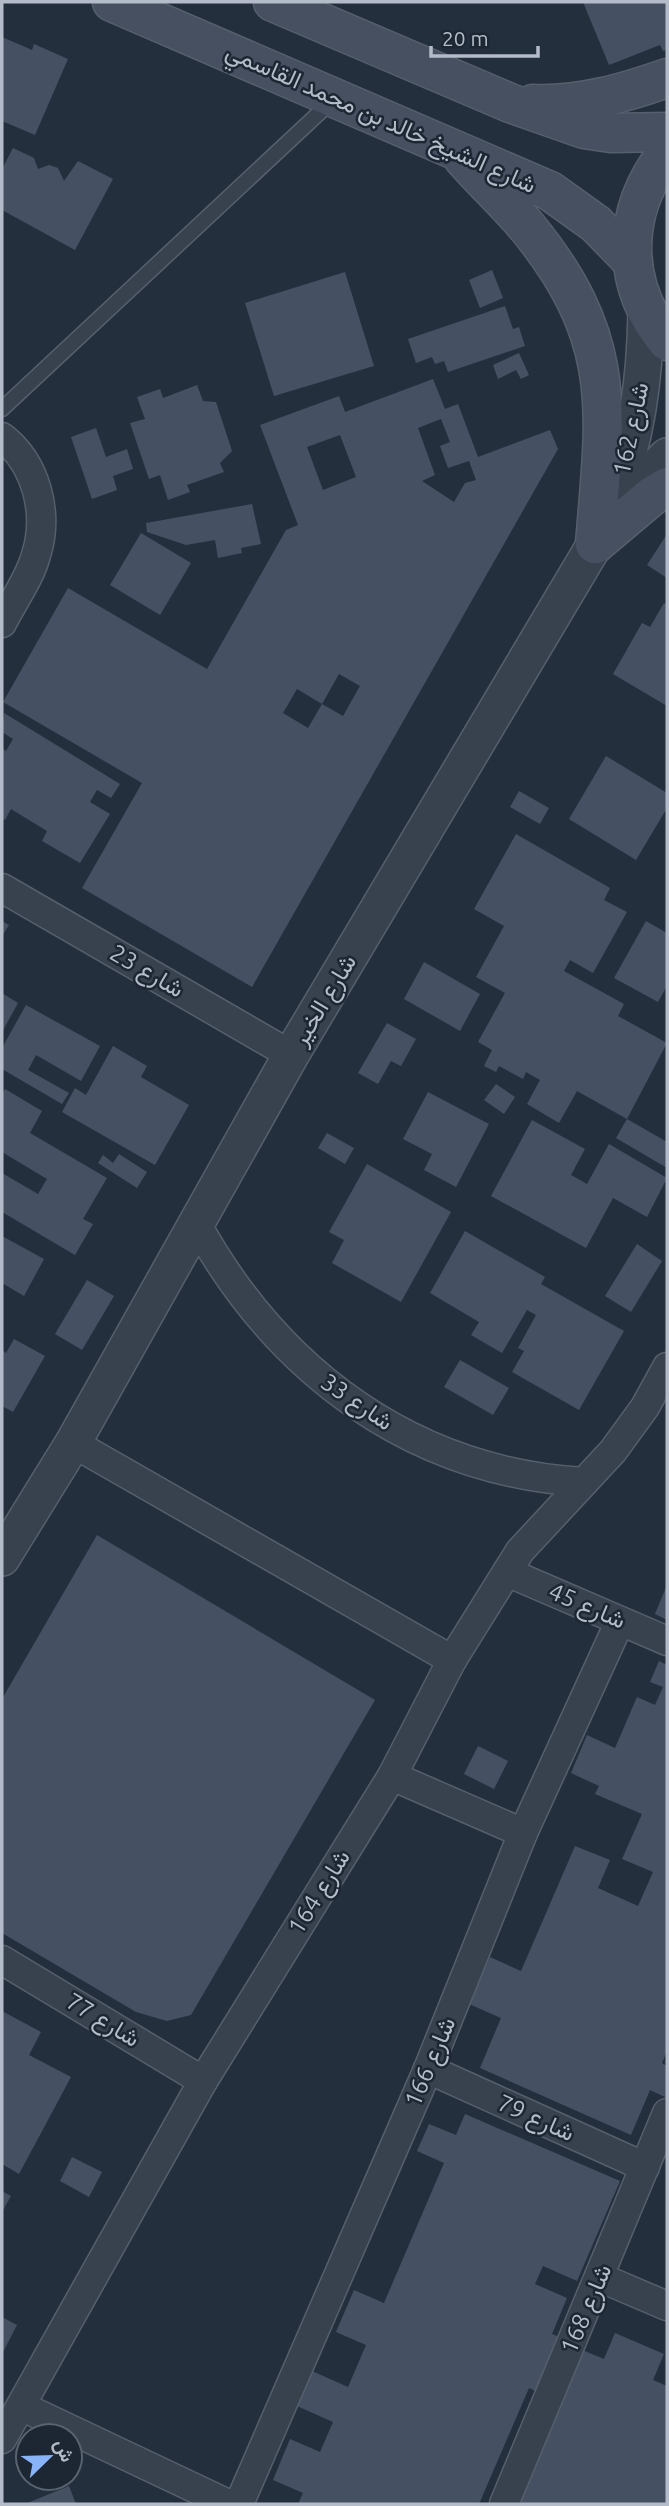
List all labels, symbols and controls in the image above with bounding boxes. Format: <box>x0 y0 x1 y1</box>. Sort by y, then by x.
scale bar <box>431 14 538 58</box>
text: 20 m <box>442 26 489 50</box>
street label: شارع الشيخ خالد بن محمد القاسمي <box>220 37 540 204</box>
street label: شارع 162 <box>607 380 656 478</box>
street label: شارع 23 <box>104 939 189 1005</box>
street label: شارع الخير <box>285 949 364 1053</box>
street label: شارع 33 <box>315 1368 398 1438</box>
street label: شارع 45 <box>544 1577 630 1637</box>
street label: شارع 164 <box>282 1845 358 1940</box>
street label: شارع 77 <box>60 1987 145 2055</box>
street label: شارع 166 <box>399 2013 463 2112</box>
street label: شارع 79 <box>493 2089 579 2149</box>
street label: شارع 168 <box>555 2260 619 2359</box>
north arrow <box>14 2422 84 2492</box>
text: ش <box>49 2436 79 2466</box>

